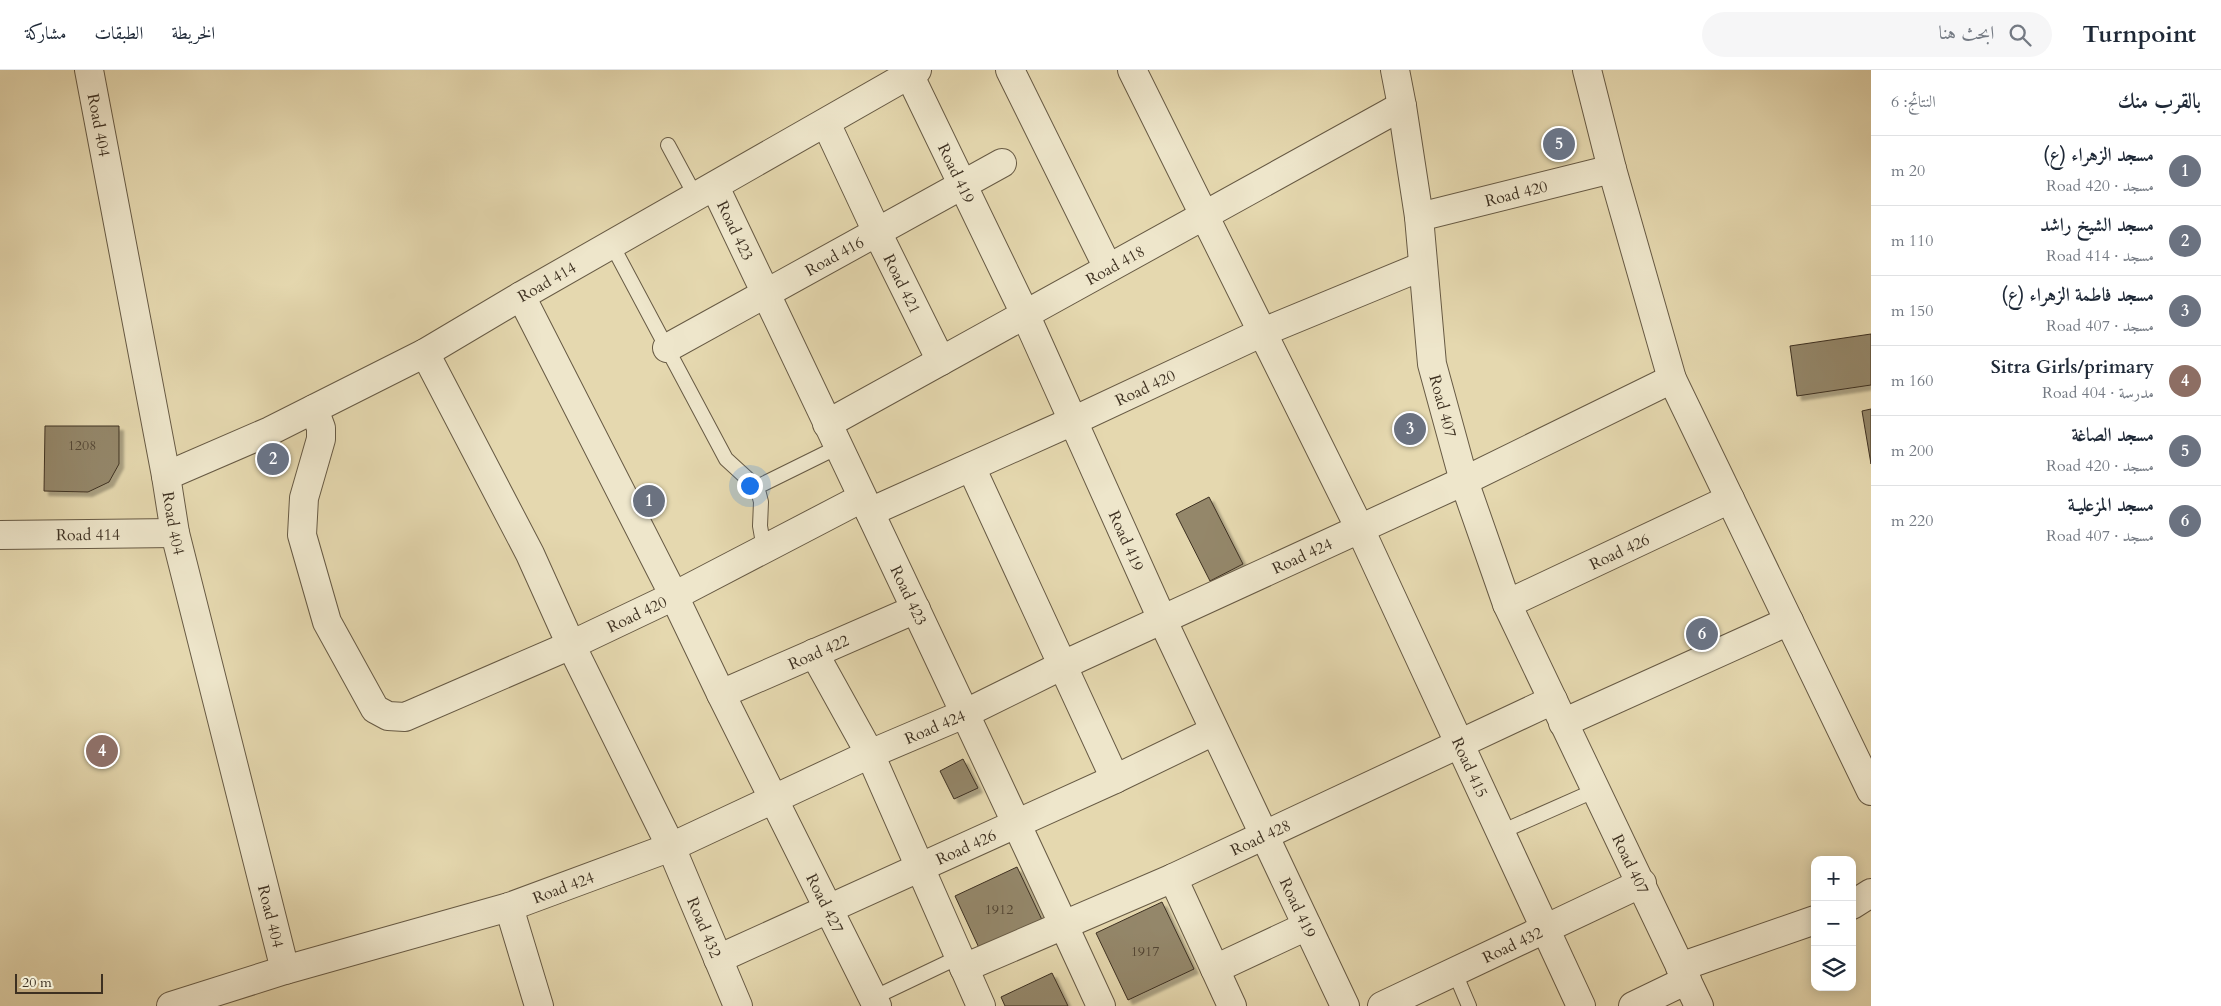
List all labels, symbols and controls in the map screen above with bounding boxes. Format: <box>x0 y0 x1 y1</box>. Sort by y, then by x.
search box <box>1702 12 2052 57</box>
text: Turnpoint <box>2082 18 2196 51</box>
text: ابحث هنا <box>1939 20 1994 46</box>
text: مشاركة <box>25 21 66 46</box>
text: الطبقات <box>94 21 143 46</box>
text: الخريطة <box>171 21 215 46</box>
icon: search <box>2006 21 2034 49</box>
text: بالقرب منك <box>2118 87 2201 116</box>
text: النتائج: 6 <box>1891 91 1936 113</box>
street label: Road 404 <box>82 92 115 159</box>
pin: 5 <box>1543 125 1575 163</box>
street label: Road 419 <box>932 140 980 207</box>
text: مسجد الزهراء (ع) <box>2043 142 2154 168</box>
text: 20 m <box>1891 160 1925 182</box>
text: 1 <box>2181 160 2189 182</box>
street label: Road 420 <box>1483 175 1550 212</box>
text: مسجد · Road 420 <box>2046 175 2154 197</box>
street label: Road 423 <box>711 197 759 264</box>
text: مسجد الشيخ راشد <box>2040 212 2154 238</box>
text: 110 m <box>1891 230 1933 252</box>
text: 2 <box>2181 230 2189 252</box>
street label: Road 416 <box>801 231 868 282</box>
street label: Road 418 <box>1082 241 1149 291</box>
text: مسجد · Road 414 <box>2046 245 2154 267</box>
street label: Road 421 <box>878 250 926 318</box>
street label: Road 414 <box>514 257 580 308</box>
text: مسجد فاطمة الزهراء (ع) <box>2001 282 2154 308</box>
text: 150 m <box>1891 300 1933 322</box>
text: 3 <box>2181 300 2189 322</box>
text: مسجد · Road 407 <box>2046 315 2154 337</box>
text: Sitra Girls/primary <box>1991 354 2154 380</box>
street label: Road 420 <box>1112 365 1179 412</box>
text: 160 m <box>1891 370 1933 392</box>
text: 4 <box>2181 370 2189 392</box>
street label: Road 407 <box>1423 372 1462 440</box>
text: مدرسة · Road 404 <box>2042 382 2154 404</box>
pin: 3 <box>1394 410 1426 448</box>
text: مسجد الصاغة <box>2071 422 2154 448</box>
house number: 1208 <box>68 436 96 455</box>
pin: 2 <box>257 440 289 478</box>
text: 200 m <box>1891 440 1933 462</box>
text: 5 <box>2181 440 2189 462</box>
text: مسجد · Road 420 <box>2046 455 2154 477</box>
your location <box>737 473 763 499</box>
pin: 1 <box>633 482 665 520</box>
street label: Road 404 <box>157 490 190 557</box>
text: مسجد المزعليـة <box>2068 492 2154 518</box>
street label: Road 419 <box>1103 507 1149 575</box>
text: 220 m <box>1891 510 1933 532</box>
text: 6 <box>2181 510 2189 532</box>
street label: Road 414 <box>56 524 120 546</box>
text: مسجد · Road 407 <box>2046 525 2154 547</box>
street label: Road 426 <box>1586 528 1653 576</box>
street label: Road 424 <box>1269 533 1336 580</box>
street label: Road 423 <box>885 562 932 629</box>
street label: Road 420 <box>603 591 671 638</box>
pin: 6 <box>1686 615 1718 653</box>
street label: Road 422 <box>785 630 852 675</box>
street label: Road 424 <box>901 705 969 750</box>
pin: 4 <box>86 732 118 770</box>
street label: Road 415 <box>1446 734 1493 801</box>
street label: Road 428 <box>1227 814 1294 862</box>
street label: Road 426 <box>932 824 1000 871</box>
street label: Road 407 <box>1606 831 1654 898</box>
map controls <box>1811 856 1856 991</box>
button: + <box>1811 856 1856 901</box>
street label: Road 424 <box>530 866 597 909</box>
street label: Road 427 <box>800 870 849 937</box>
street label: Road 419 <box>1274 874 1321 942</box>
street label: Road 404 <box>252 883 289 950</box>
street label: Road 432 <box>681 894 726 961</box>
house number: 1912 <box>985 900 1013 919</box>
button: − <box>1811 901 1856 946</box>
street label: Road 432 <box>1479 922 1546 969</box>
house number: 1917 <box>1131 942 1159 961</box>
button: layers <box>1811 946 1856 991</box>
scale bar <box>15 971 102 994</box>
text: 20 m <box>22 973 52 992</box>

